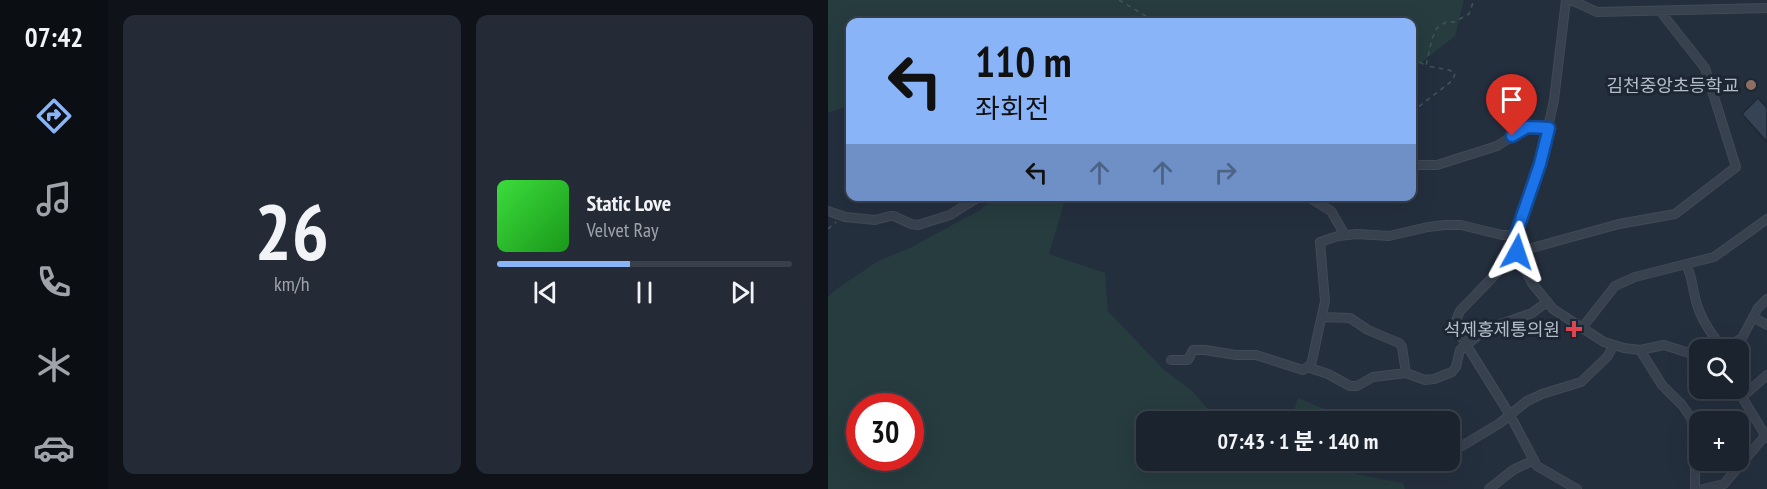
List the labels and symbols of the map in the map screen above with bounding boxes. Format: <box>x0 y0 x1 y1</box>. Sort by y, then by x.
pin <box>1486 74 1537 136</box>
place label: 김천중앙초등학교 <box>1607 74 1739 97</box>
marker: 김천중앙초등학교 <box>1744 78 1758 92</box>
position arrow <box>1485 220 1549 284</box>
place label: 석제홍제통의원 <box>1444 318 1560 341</box>
marker: 석제홍제통의원 <box>1565 320 1583 338</box>
speed limit sign: 30 <box>846 393 924 471</box>

